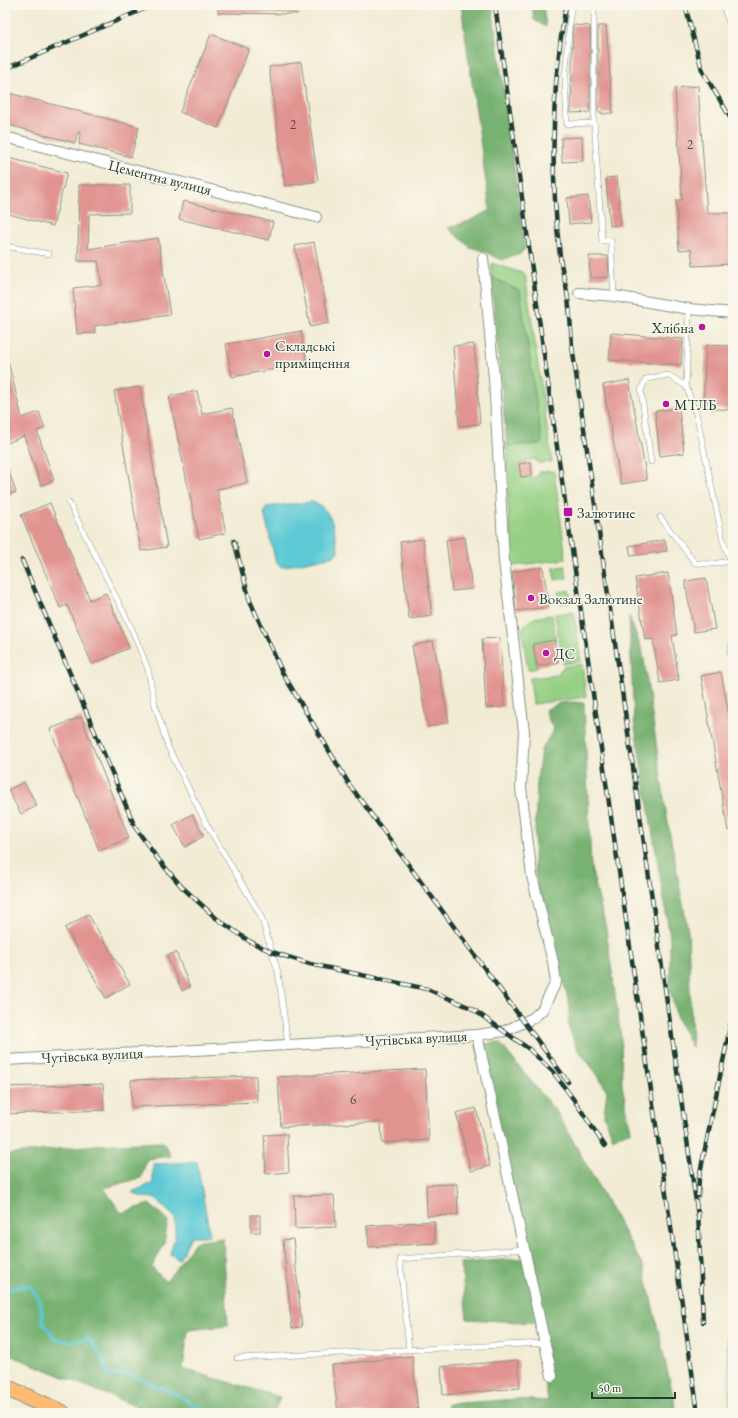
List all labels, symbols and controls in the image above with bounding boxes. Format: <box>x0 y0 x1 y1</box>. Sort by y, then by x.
house number: 2 <box>290 116 297 133</box>
house number: 2 <box>687 136 694 153</box>
street label: Цементна вулиця <box>107 155 214 199</box>
place label: Хлібна <box>651 318 694 337</box>
marker: Хлібна <box>697 322 707 332</box>
place label: Складські приміщення <box>275 336 350 372</box>
marker: Складські приміщення <box>262 349 272 359</box>
place label: МТЛБ <box>674 395 717 414</box>
marker: МТЛБ <box>661 399 671 409</box>
place label: Залютине <box>577 503 636 522</box>
marker: Залютине <box>562 506 574 518</box>
place label: Вокзал Залютине <box>539 589 643 608</box>
marker: Вокзал Залютине <box>526 593 536 603</box>
place label: ДС <box>554 644 575 663</box>
marker: ДС <box>541 648 551 658</box>
street label: Чутівська вулиця <box>364 1026 468 1050</box>
street label: Чутівська вулиця <box>40 1043 144 1067</box>
house number: 6 <box>350 1091 356 1108</box>
scale bar <box>592 1374 675 1400</box>
text: 50 m <box>598 1380 622 1396</box>

